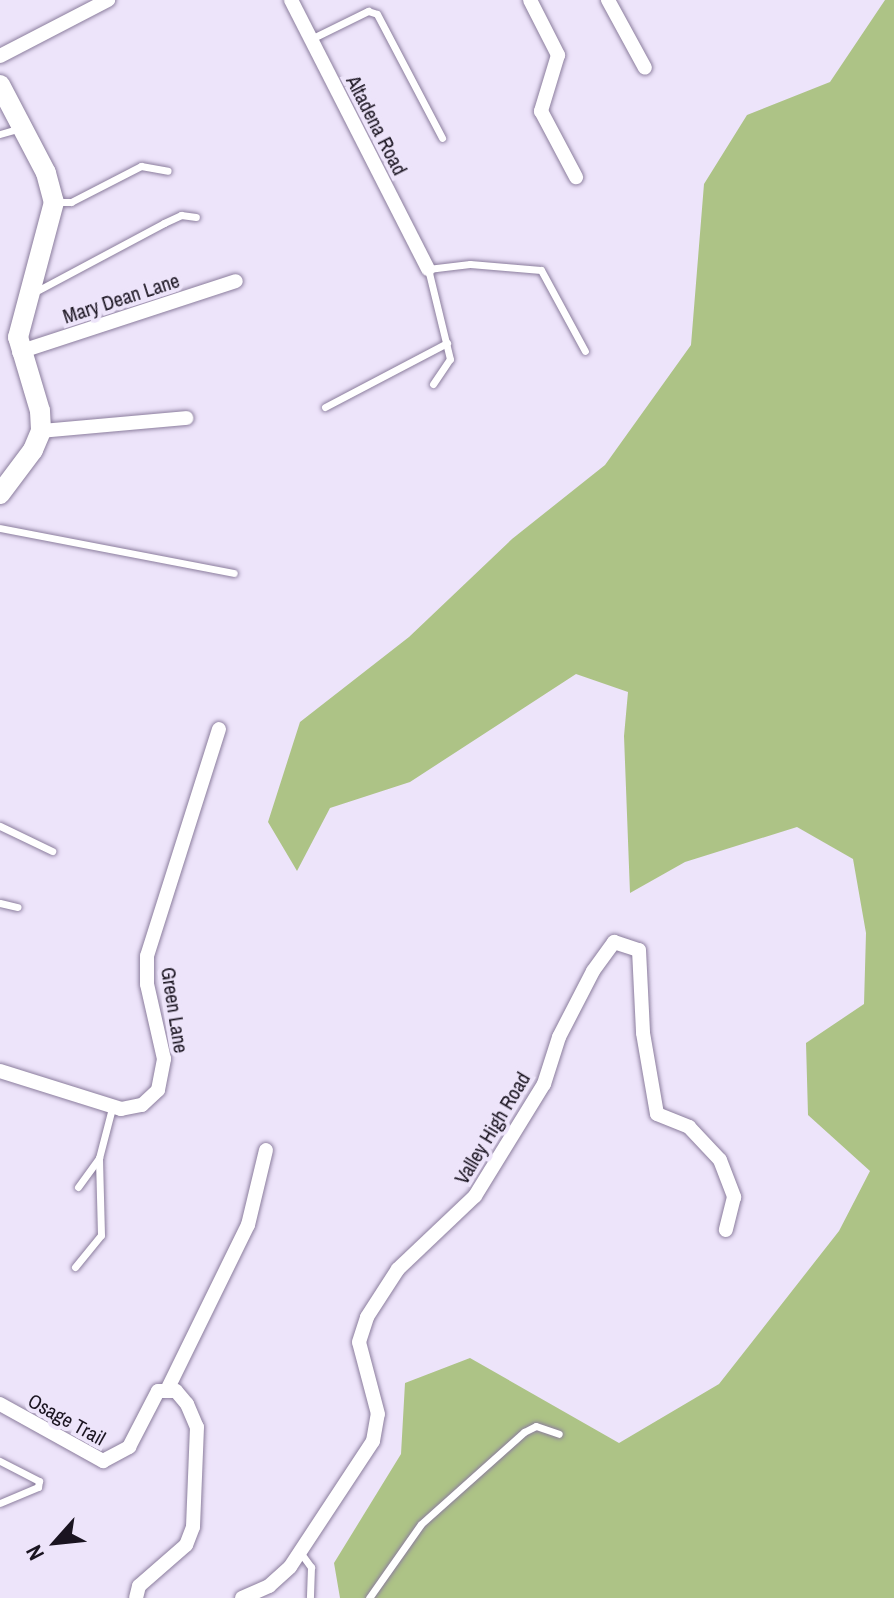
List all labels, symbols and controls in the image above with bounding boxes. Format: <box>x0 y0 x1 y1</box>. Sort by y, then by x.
street label: Altadena Road <box>342 71 412 179</box>
street label: Mary Dean Lane <box>60 268 182 328</box>
street label: Green Lane <box>156 965 194 1055</box>
street label: Valley High Road <box>449 1068 535 1188</box>
street label: Osage Trail <box>24 1388 110 1450</box>
north arrow <box>16 1502 96 1582</box>
text: N <box>18 1540 51 1566</box>

